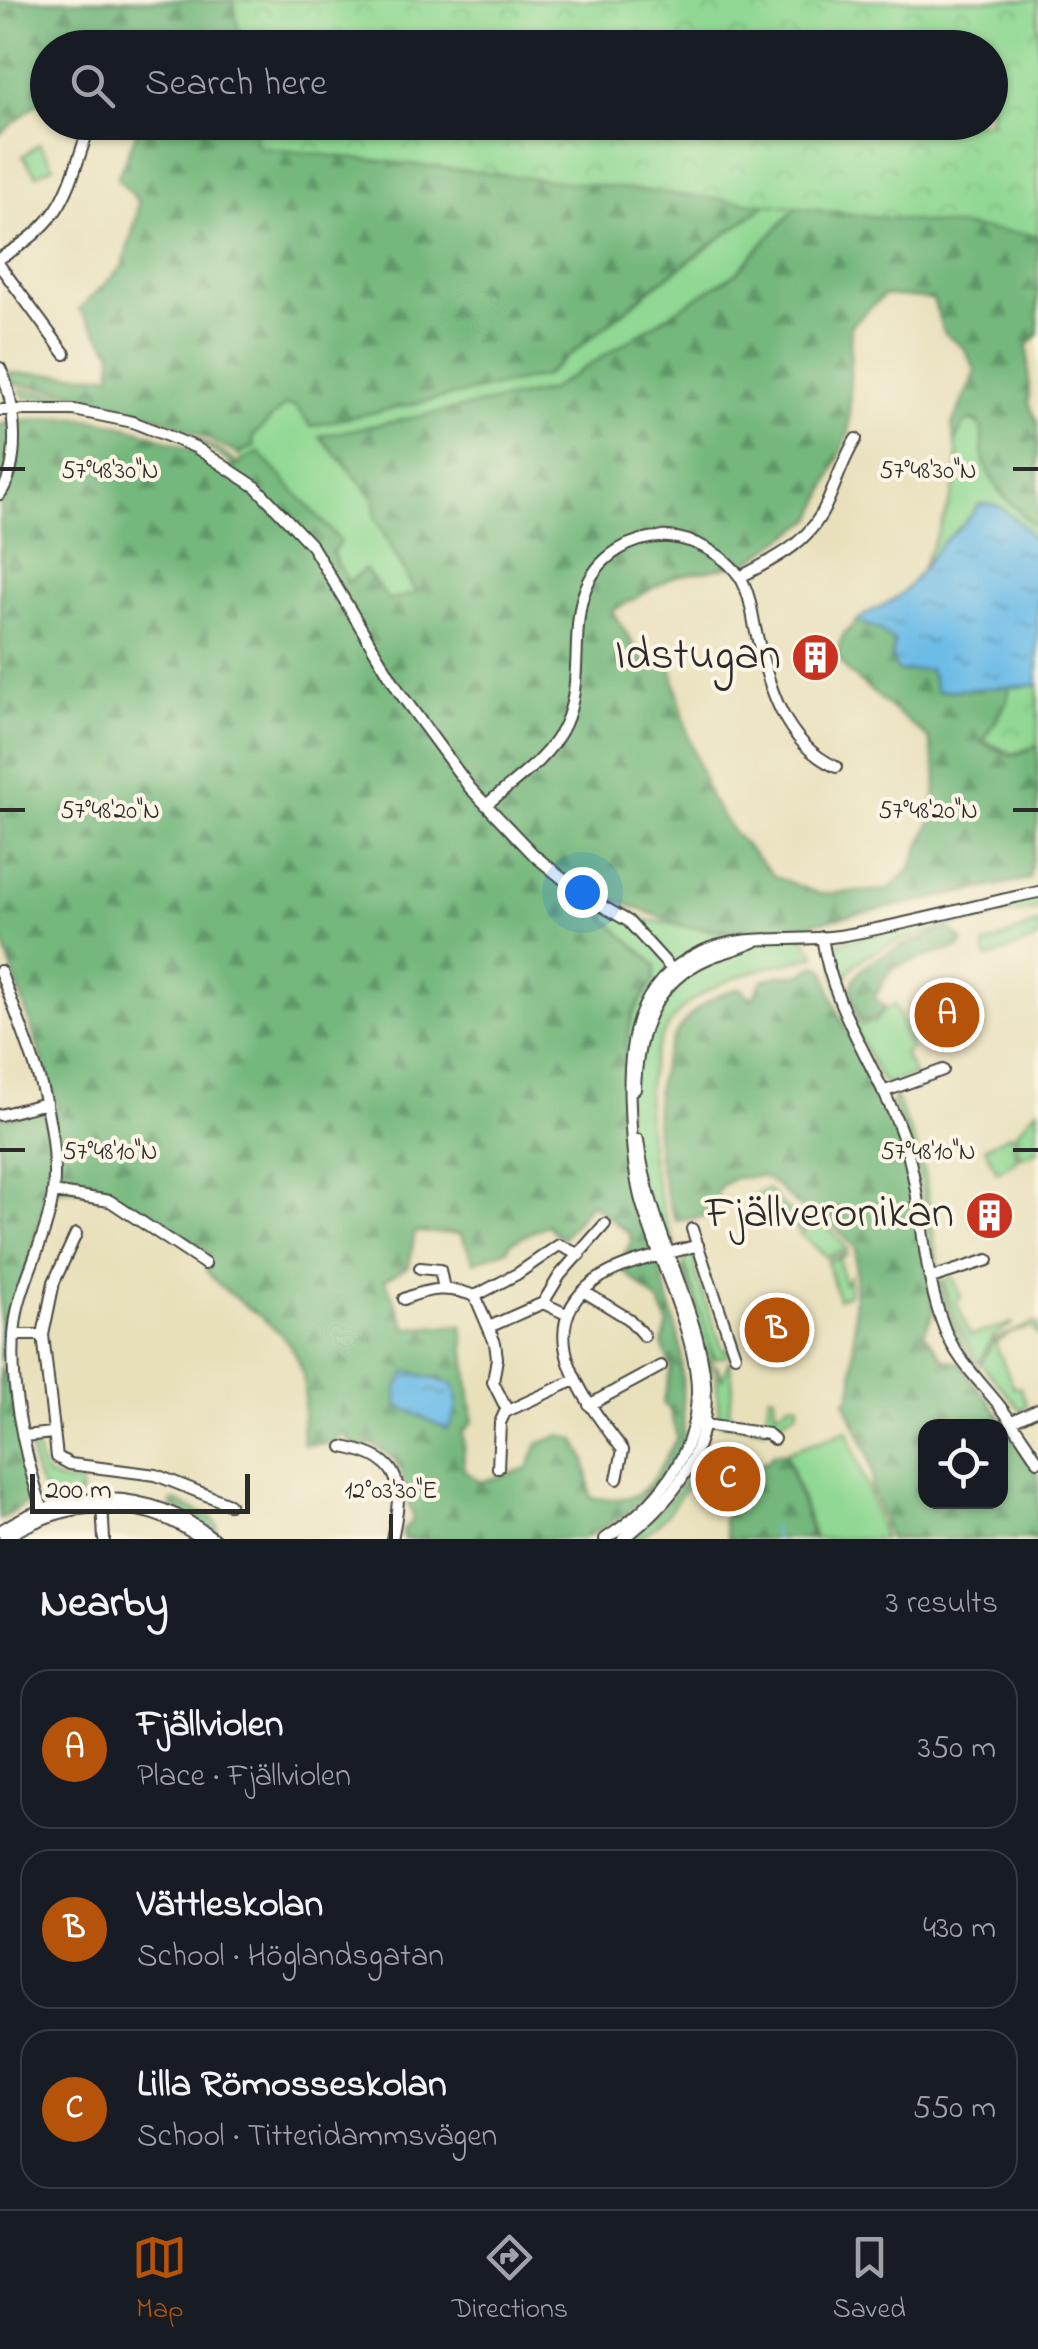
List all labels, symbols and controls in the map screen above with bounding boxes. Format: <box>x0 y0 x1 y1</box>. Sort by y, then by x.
search box <box>30 30 1008 140</box>
text: Search here <box>145 57 327 113</box>
icon: search <box>65 58 120 113</box>
text: 57°48'30"N <box>61 454 159 490</box>
text: 57°48'30"N <box>879 454 977 490</box>
place label: Idstugan <box>615 624 781 691</box>
building icon: Idstugan <box>790 631 842 683</box>
text: 57°48'20"N <box>60 794 160 830</box>
text: 57°48'20"N <box>878 794 978 830</box>
your location <box>557 867 608 918</box>
pin: A <box>914 978 980 1052</box>
text: 57°48'10"N <box>62 1135 158 1171</box>
text: 57°48'10"N <box>880 1135 976 1171</box>
place label: Fjällveronikan <box>704 1182 954 1248</box>
building icon: Fjällveronikan <box>963 1189 1015 1241</box>
pin: B <box>744 1292 810 1368</box>
map controls <box>918 1419 1008 1509</box>
button: locate <box>918 1419 1008 1509</box>
pin: C <box>696 1442 760 1516</box>
scale bar <box>30 1469 250 1514</box>
text: 200 m <box>45 1471 112 1512</box>
text: 12°03'30"E <box>345 1474 437 1510</box>
text: Nearby <box>40 1574 168 1635</box>
text: 3 results <box>886 1581 998 1628</box>
text: Fjällviolen <box>137 1698 284 1754</box>
text: A <box>65 1726 84 1773</box>
text: 350 m <box>918 1726 996 1773</box>
text: Place · Fjällviolen <box>137 1754 351 1801</box>
text: Vättleskolan <box>137 1878 323 1934</box>
text: B <box>64 1906 85 1953</box>
text: 430 m <box>923 1906 996 1953</box>
text: School · Höglandsgatan <box>137 1934 444 1981</box>
text: Lilla Römosseskolan <box>137 2058 447 2114</box>
text: C <box>66 2086 83 2133</box>
text: 550 m <box>913 2086 996 2133</box>
text: School · Titteridammsvägen <box>137 2114 497 2161</box>
tab: Map <box>132 2230 187 2331</box>
tab: Directions <box>452 2230 568 2331</box>
tab: Saved <box>833 2230 906 2331</box>

